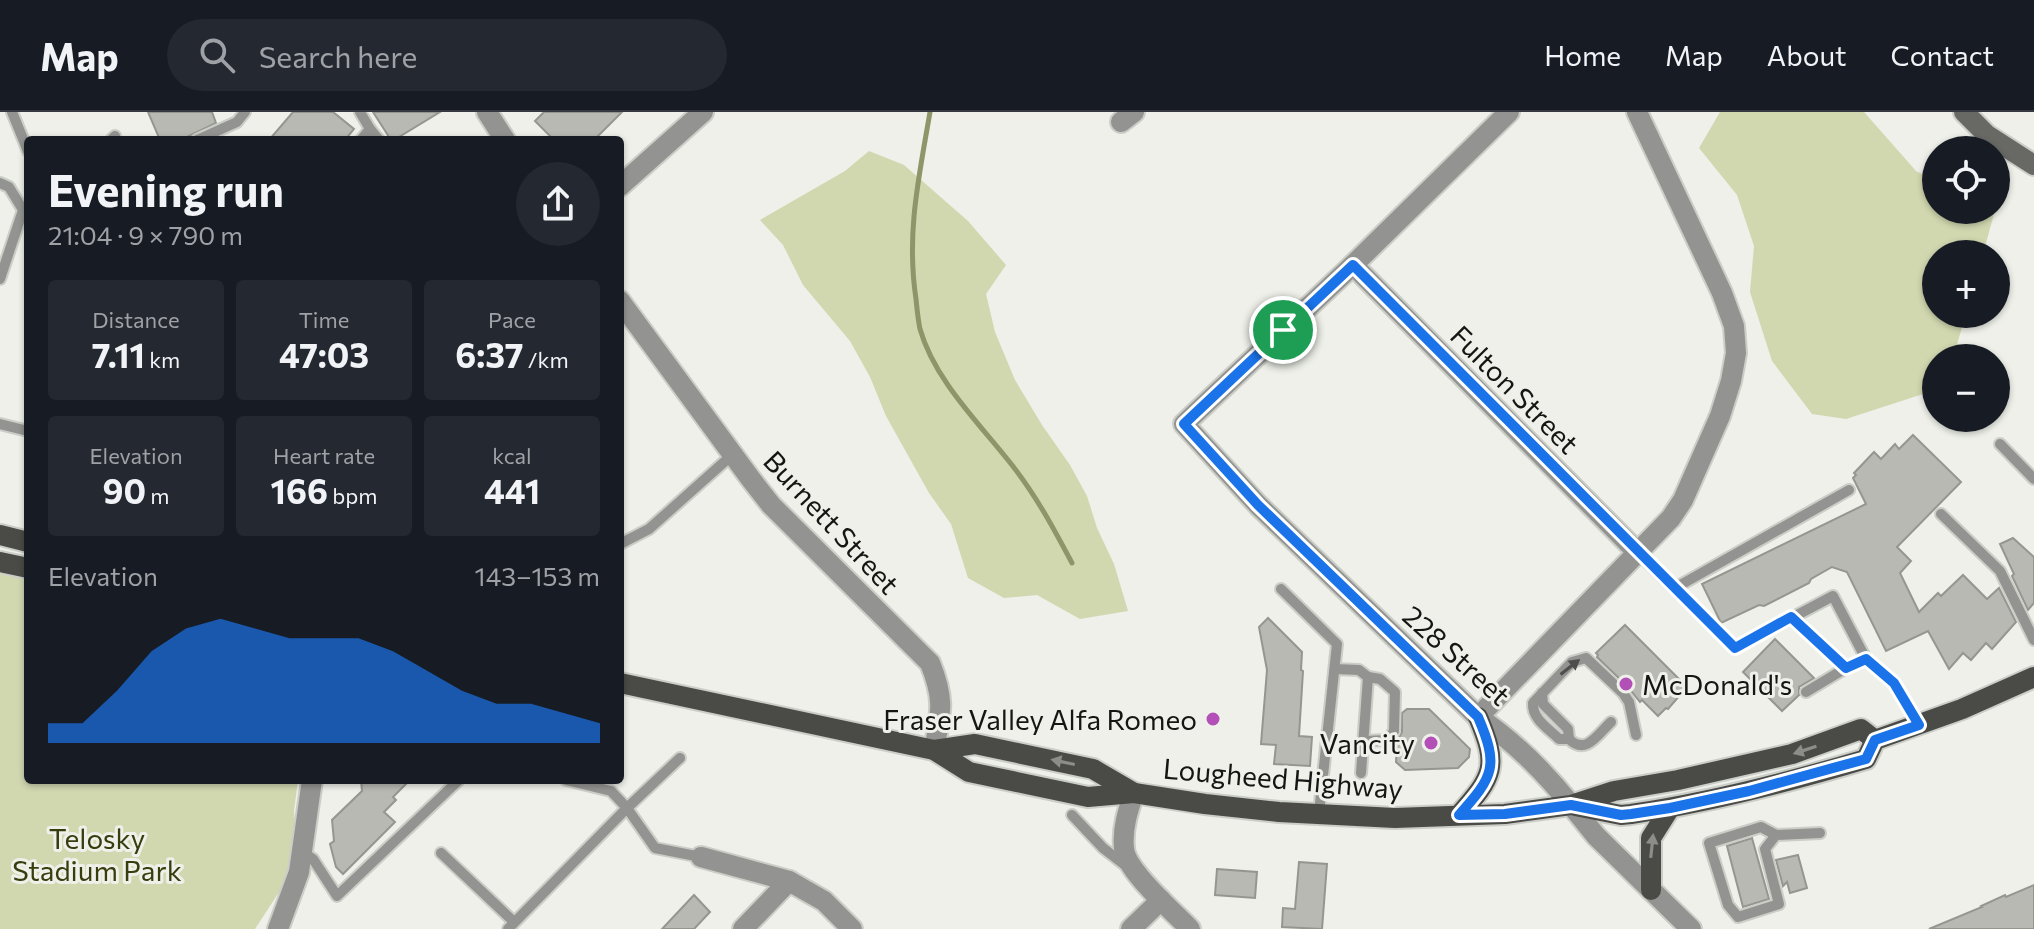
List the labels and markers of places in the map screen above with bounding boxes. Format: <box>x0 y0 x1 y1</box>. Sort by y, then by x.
pin <box>1249 296 1317 364</box>
place label: McDonald's <box>1642 667 1792 701</box>
marker: McDonald's <box>1617 675 1635 693</box>
place label: Fraser Valley Alfa Romeo <box>883 702 1197 736</box>
marker: Fraser Valley Alfa Romeo <box>1204 710 1222 728</box>
place label: Vancity <box>1320 726 1415 760</box>
marker: Vancity <box>1422 734 1440 752</box>

